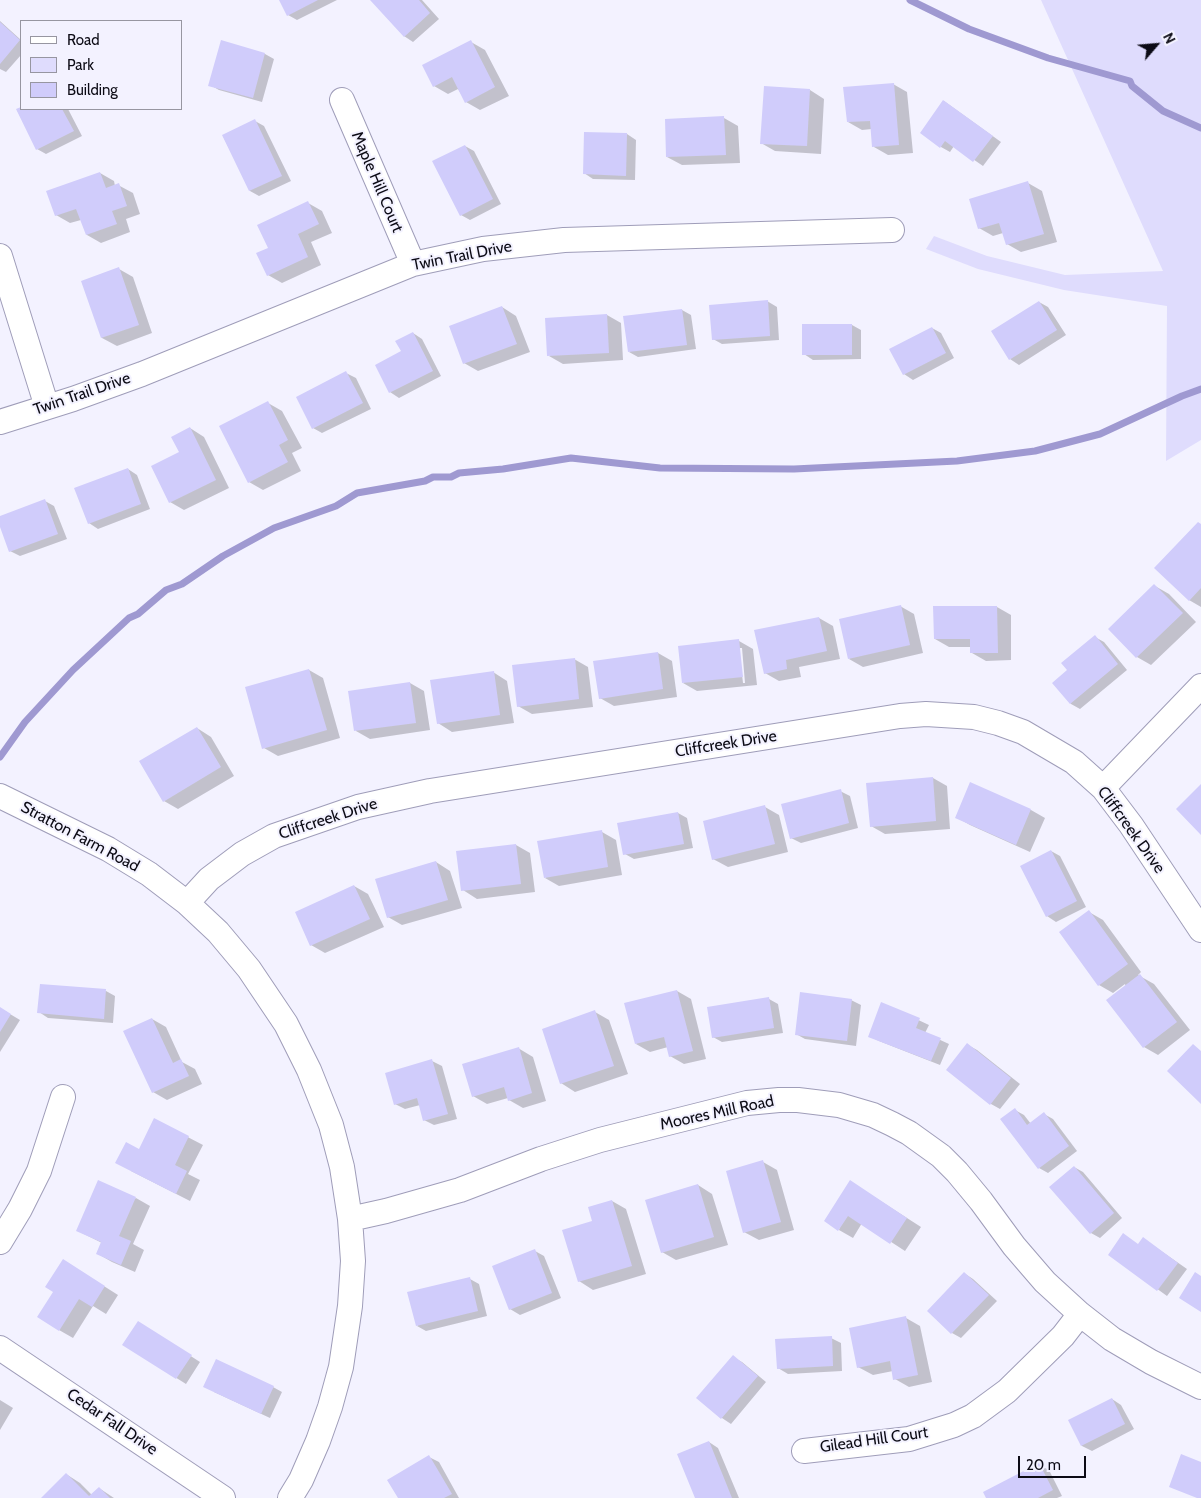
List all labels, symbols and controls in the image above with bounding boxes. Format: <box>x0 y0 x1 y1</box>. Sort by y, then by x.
legend <box>20 20 182 110</box>
north arrow <box>1131 20 1181 70</box>
text: N <box>1159 30 1180 47</box>
text: Road <box>67 31 100 49</box>
text: Park <box>67 56 94 74</box>
text: Building <box>67 81 118 99</box>
street label: Maple Hill Court <box>347 129 407 235</box>
street label: Twin Trail Drive <box>410 237 514 275</box>
street label: Twin Trail Drive <box>31 368 133 420</box>
street label: Cliffcreek Drive <box>674 726 778 762</box>
street label: Cliffcreek Drive <box>1093 783 1169 877</box>
street label: Cliffcreek Drive <box>276 794 380 844</box>
street label: Stratton Farm Road <box>17 798 143 876</box>
street label: Moores Mill Road <box>658 1092 776 1134</box>
street label: Cedar Fall Drive <box>63 1385 161 1459</box>
street label: Gilead Hill Court <box>819 1423 929 1457</box>
scale bar <box>1021 1446 1088 1478</box>
text: 20 m <box>1026 1456 1061 1474</box>

